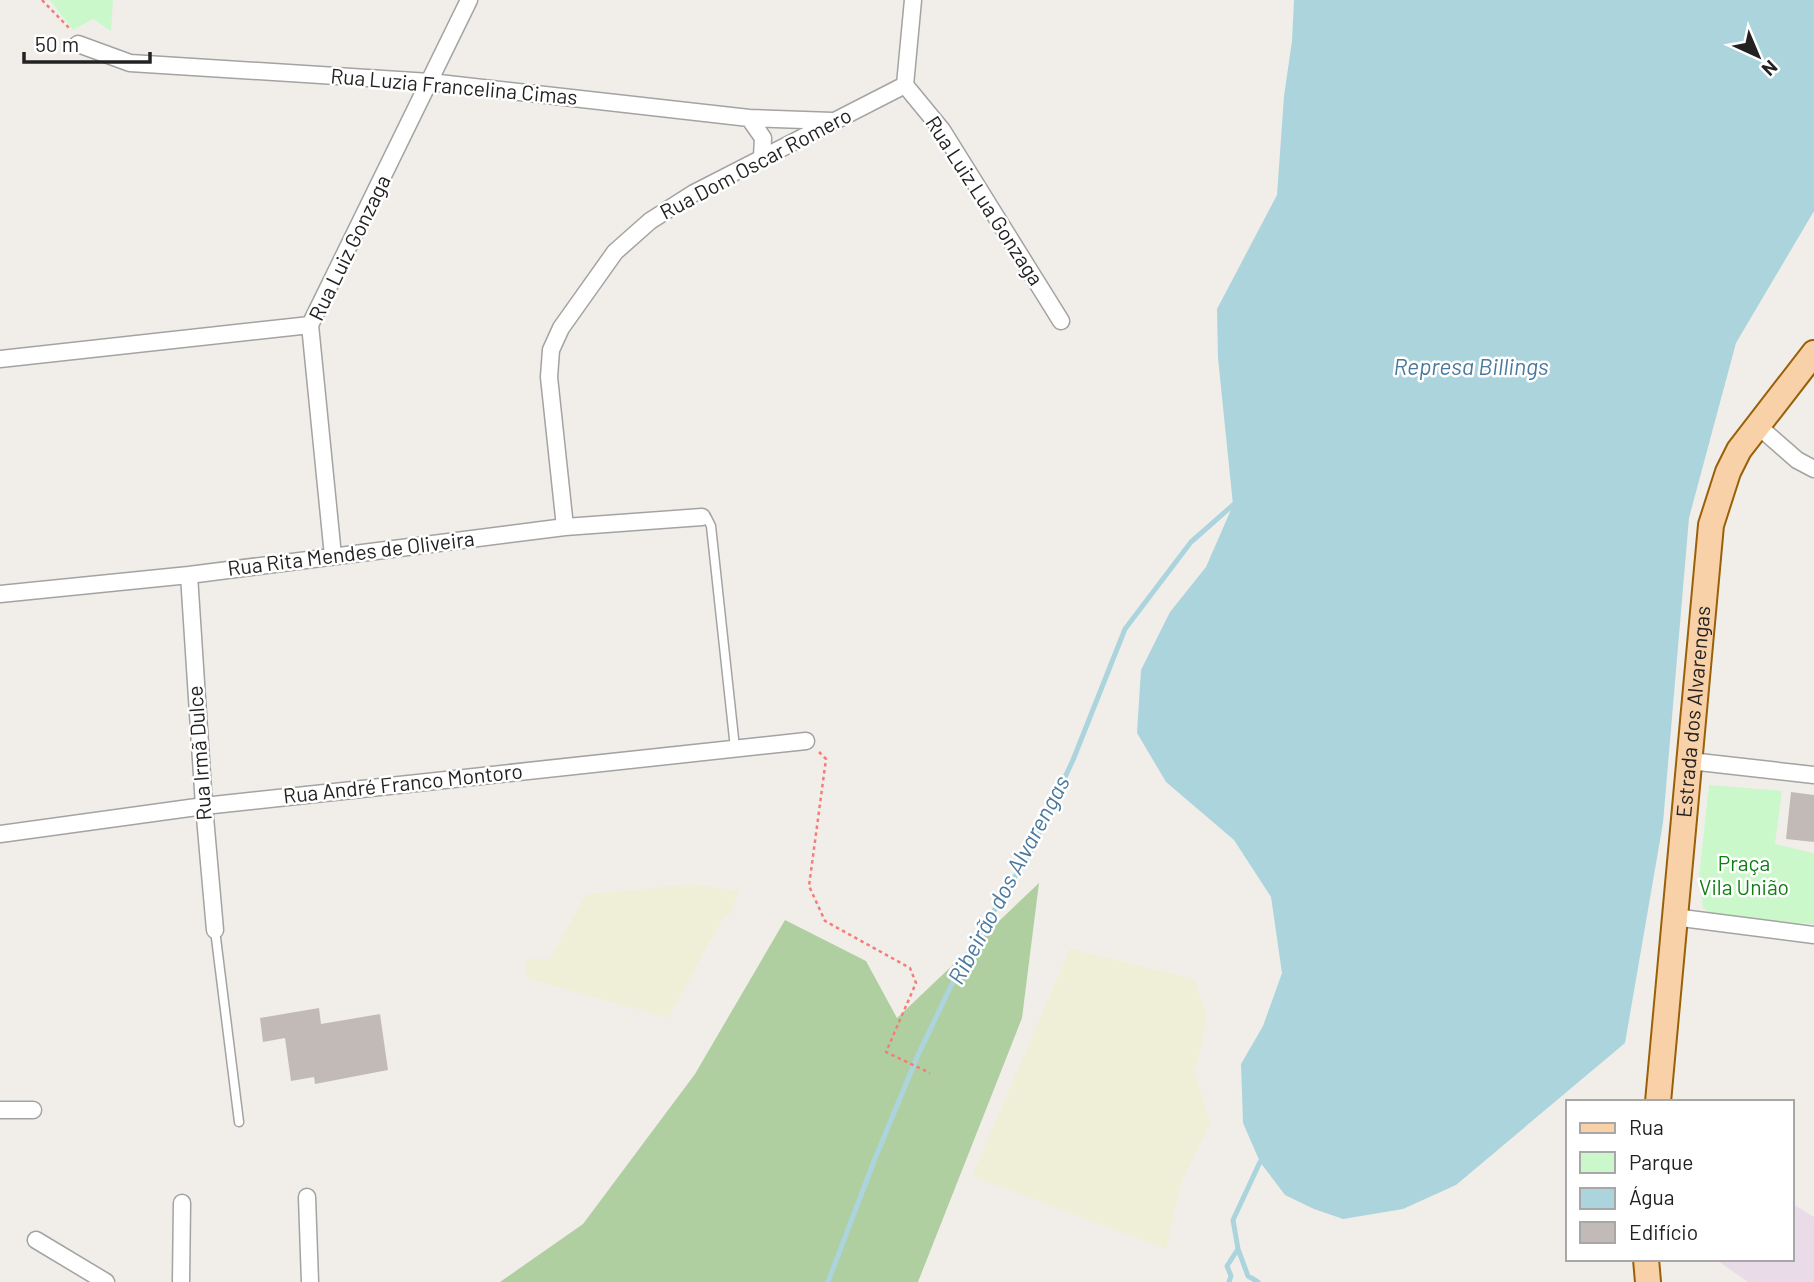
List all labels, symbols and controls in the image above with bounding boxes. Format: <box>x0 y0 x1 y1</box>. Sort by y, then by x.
scale bar <box>24 21 150 65</box>
north arrow <box>1723 21 1793 91</box>
text: 50 m <box>35 31 79 56</box>
text: N <box>1758 56 1783 81</box>
street label: Rua Luzia Francelina Cimas <box>330 62 579 109</box>
street label: Rua Dom Oscar Romero <box>655 102 855 224</box>
street label: Rua Luiz Lua Gonzaga <box>921 111 1049 290</box>
street label: Rua Luiz Gonzaga <box>303 171 395 324</box>
water label: Represa Billings <box>1393 352 1549 380</box>
street label: Rua Rita Mendes de Oliveira <box>226 525 476 580</box>
street label: Estrada dos Alvarengas <box>1670 604 1715 819</box>
street label: Rua Irmã Dulce <box>181 685 216 821</box>
street label: Rua André Franco Montoro <box>282 758 524 808</box>
water label: Ribeirão dos Alvarengas <box>941 770 1075 989</box>
park label: Praça Vila União <box>1699 850 1789 899</box>
legend <box>1566 1100 1793 1261</box>
text: Rua <box>1629 1114 1664 1139</box>
text: Parque <box>1629 1149 1694 1174</box>
text: Água <box>1629 1184 1675 1209</box>
text: Edifício <box>1629 1219 1698 1244</box>

